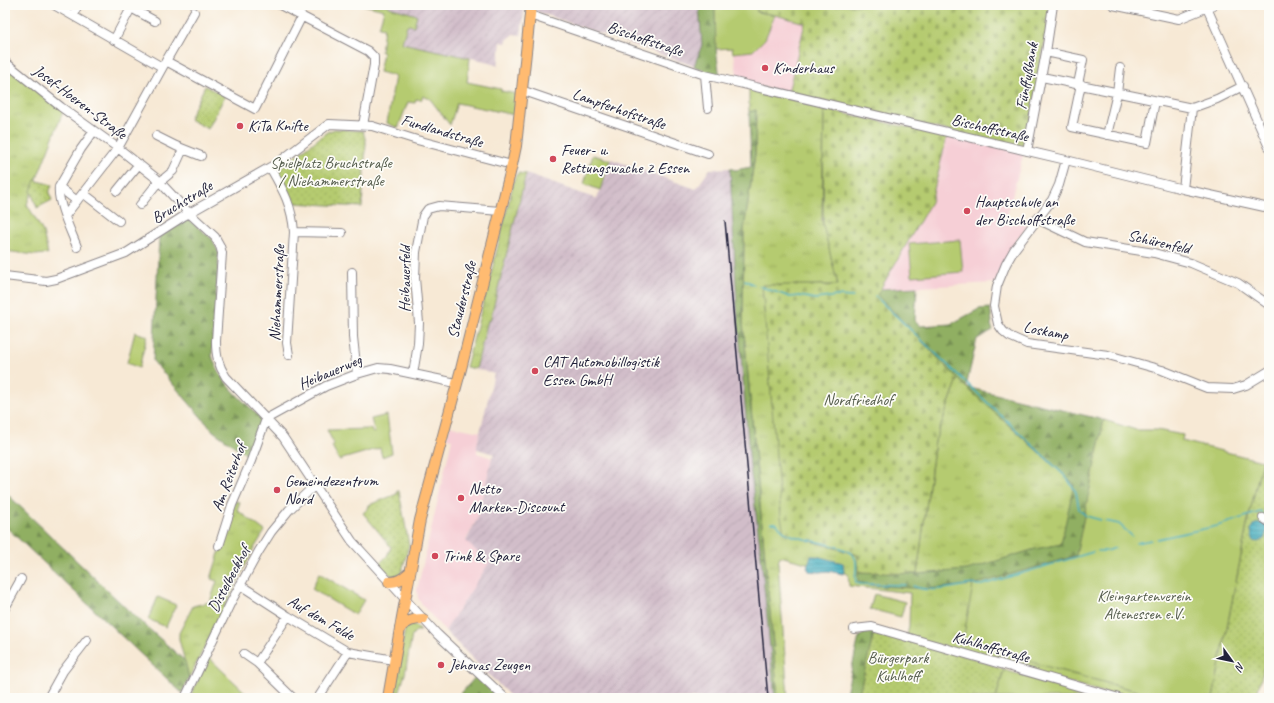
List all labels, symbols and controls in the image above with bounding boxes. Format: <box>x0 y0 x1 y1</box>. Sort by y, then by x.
street label: Bischoffstraße <box>605 17 687 62</box>
street label: Fünffußbank <box>1011 40 1043 111</box>
place label: Kinderhaus <box>773 58 835 78</box>
street label: Josef-Hoeren-Straße <box>29 60 132 145</box>
marker: Kinderhaus <box>760 63 770 73</box>
street label: Lampferhofstraße <box>570 84 670 135</box>
street label: Bischoffstraße <box>950 109 1032 147</box>
street label: Fundlandstraße <box>399 110 487 153</box>
place label: KiTa Knifte <box>248 116 309 136</box>
marker: KiTa Knifte <box>235 121 245 131</box>
place label: Feuer- u. Rettungswache 2 Essen <box>561 140 690 178</box>
park label: Spielplatz Bruchstraße / Niehammerstraße <box>270 153 394 191</box>
marker: Feuer- u. Rettungswache 2 Essen <box>548 154 558 164</box>
street label: Bruchstraße <box>148 175 218 228</box>
place label: Hauptschule an der Bischoffstraße <box>975 192 1076 230</box>
marker: Hauptschule an der Bischoffstraße <box>962 206 972 216</box>
street label: Schürenfeld <box>1126 225 1195 259</box>
street label: Niehammerstraße <box>264 243 290 342</box>
street label: Heibauerfeld <box>395 243 415 312</box>
street label: Stauderstraße <box>443 258 482 341</box>
street label: Loskamp <box>1022 317 1071 345</box>
street label: Heibauerweg <box>295 349 366 394</box>
place label: CAT Automobillogistik Essen GmbH <box>543 352 660 390</box>
marker: CAT Automobillogistik Essen GmbH <box>530 366 540 376</box>
park label: Nordfriedhof <box>823 390 896 410</box>
street label: Am Reiterhof <box>207 437 252 514</box>
place label: Gemeindezentrum Nord <box>285 471 379 509</box>
place label: Netto Marken-Discount <box>469 479 566 517</box>
marker: Gemeindezentrum Nord <box>272 485 282 495</box>
marker: Netto Marken-Discount <box>456 493 466 503</box>
street label: Distelbeckhof <box>203 539 256 616</box>
place label: Trink & Spare <box>443 546 521 566</box>
marker: Trink & Spare <box>430 551 440 561</box>
park label: Kleingartenverein Altenessen e.V. <box>1097 586 1192 624</box>
street label: Auf dem Felde <box>284 591 359 646</box>
street label: Kuhlhoffstraße <box>950 627 1033 668</box>
north arrow <box>1212 641 1252 681</box>
park label: Bürgerpark Kuhlhoff <box>868 648 930 686</box>
place label: Jehovas Zeugen <box>448 655 531 675</box>
marker: Jehovas Zeugen <box>436 660 446 670</box>
text: N <box>1231 660 1248 675</box>

